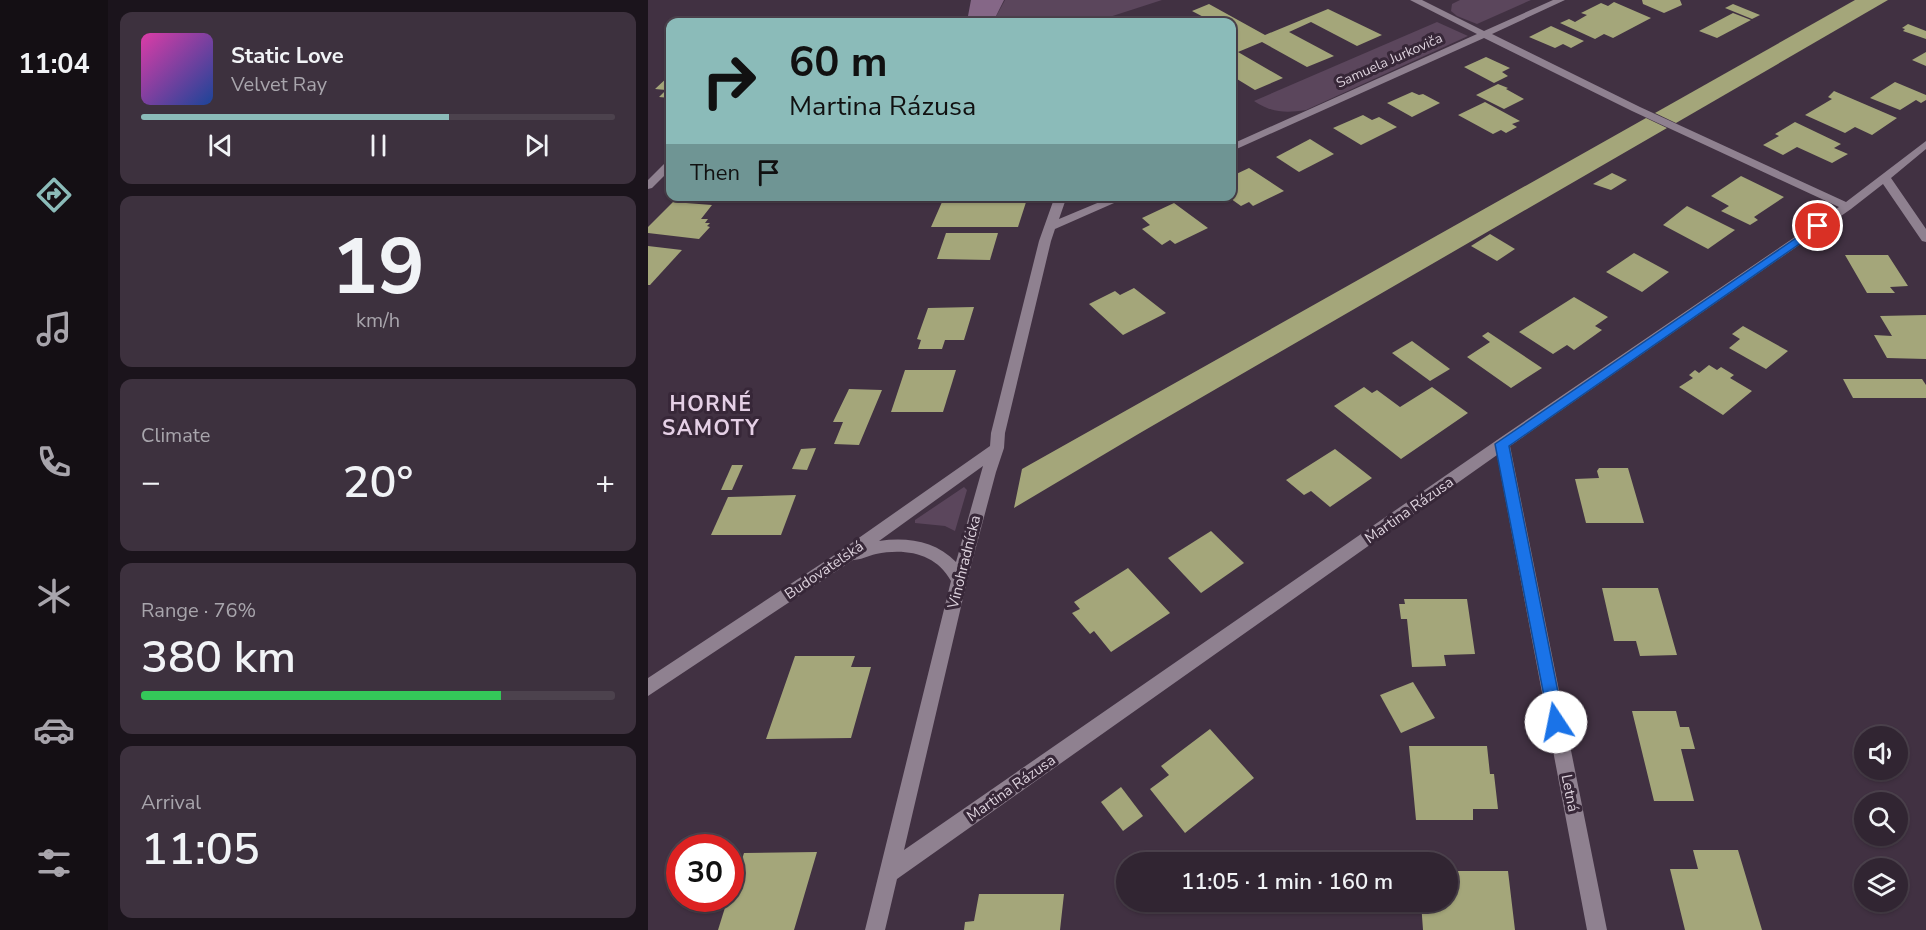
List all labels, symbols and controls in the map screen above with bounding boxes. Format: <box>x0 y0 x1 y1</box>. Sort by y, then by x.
street label: Samuela Jurkoviča <box>1333 28 1445 92</box>
text: 60 m <box>789 34 888 91</box>
text: Static Love <box>231 41 344 71</box>
icon: right <box>690 42 768 120</box>
text: 11:04 <box>18 46 90 83</box>
text: Velvet Ray <box>231 71 327 98</box>
text: Martina Rázusa <box>789 88 976 125</box>
icon: previous <box>204 129 237 162</box>
icon: pause <box>362 129 395 162</box>
icon: next <box>520 129 553 162</box>
icon: arrive <box>752 156 785 189</box>
text: Then <box>690 158 740 188</box>
icon: directions <box>33 174 75 216</box>
pin <box>1792 200 1843 251</box>
icon: arrive <box>1801 209 1834 242</box>
text: 19 <box>331 214 425 321</box>
text: km/h <box>356 307 400 334</box>
icon: music <box>33 308 75 350</box>
district label: HORNÉ SAMOTY <box>662 390 760 442</box>
text: Climate <box>141 422 210 449</box>
icon: phone <box>33 441 75 483</box>
text: 20° <box>343 452 413 513</box>
text: − <box>141 460 161 505</box>
text: + <box>595 460 615 505</box>
street label: Martina Rázusa <box>1361 472 1457 548</box>
street label: Vinohradnícka <box>943 513 985 612</box>
street label: Budovateľská <box>781 536 867 604</box>
icon: climate <box>33 575 75 617</box>
text: Range · 76% <box>141 597 256 624</box>
text: 380 km <box>141 627 296 688</box>
position arrow <box>1524 690 1588 754</box>
icon: car <box>33 709 75 751</box>
map controls <box>1854 726 1908 912</box>
button: sound <box>1854 726 1908 780</box>
street label: Martina Rázusa <box>963 750 1059 826</box>
street label: Letná <box>1557 773 1583 813</box>
text: Arrival <box>141 789 201 816</box>
button: search <box>1854 792 1908 846</box>
text: 11:05 <box>141 819 260 880</box>
speed limit sign: 30 <box>666 834 744 912</box>
icon: filters <box>33 842 75 884</box>
button: layers <box>1854 858 1908 912</box>
text: 11:05 · 1 min · 160 m <box>1181 867 1393 897</box>

